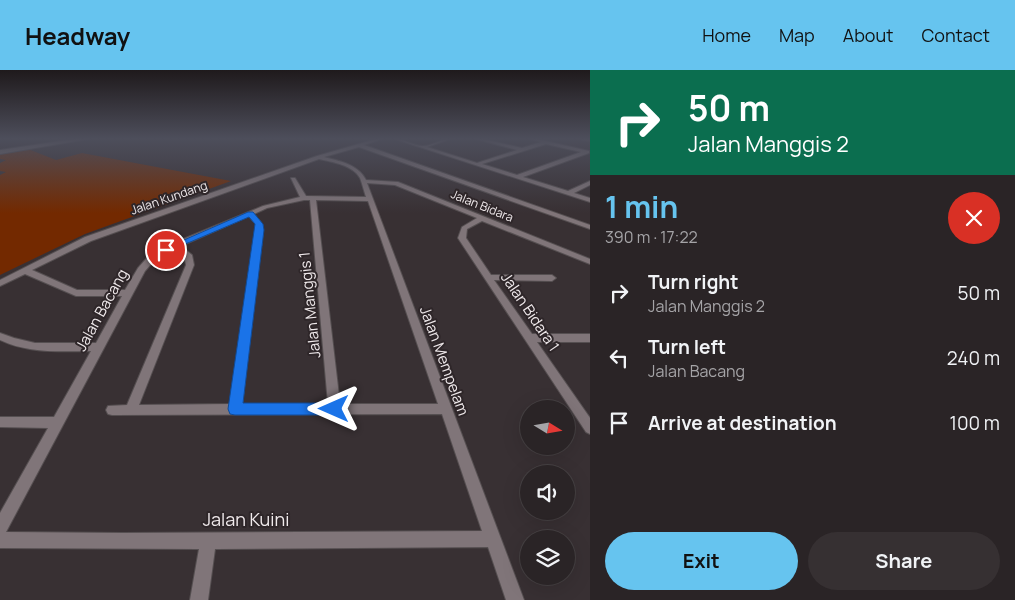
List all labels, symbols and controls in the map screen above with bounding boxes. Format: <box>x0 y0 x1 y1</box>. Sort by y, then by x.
text: Headway <box>25 19 130 52</box>
text: Home <box>702 23 751 47</box>
text: Map <box>779 23 815 47</box>
text: About <box>843 23 893 47</box>
text: Contact <box>921 23 990 47</box>
text: 50 m <box>688 84 770 132</box>
icon: right <box>605 90 670 155</box>
text: Jalan Manggis 2 <box>688 129 849 159</box>
street label: Jalan Kundang <box>128 176 209 219</box>
street label: Jalan Bidara <box>448 185 516 226</box>
text: 1 min <box>605 186 678 227</box>
button: close <box>948 192 1000 244</box>
text: 390 m · 17:22 <box>605 226 698 248</box>
pin <box>145 229 187 271</box>
icon: arrive <box>152 236 180 264</box>
street label: Jalan Manggis 1 <box>293 251 326 359</box>
street label: Jalan Bacang <box>70 265 133 355</box>
street label: Jalan Bidara 1 <box>496 268 565 355</box>
text: Turn right <box>648 269 738 295</box>
icon: right <box>605 279 633 307</box>
text: 50 m <box>958 280 1000 306</box>
text: Jalan Manggis 2 <box>648 295 765 317</box>
street label: Jalan Mempelam <box>415 303 474 419</box>
text: Turn left <box>648 334 726 360</box>
icon: left <box>605 344 633 372</box>
text: 240 m <box>947 345 1000 371</box>
text: Jalan Bacang <box>648 360 745 382</box>
position arrow <box>307 382 359 434</box>
north arrow <box>520 400 575 455</box>
map controls <box>520 400 575 585</box>
icon: arrive <box>605 409 633 437</box>
text: Arrive at destination <box>648 410 837 436</box>
text: 100 m <box>949 410 1000 436</box>
button: sound <box>520 465 575 520</box>
street label: Jalan Kuini <box>203 507 289 531</box>
button: layers <box>520 530 575 585</box>
button: Exit <box>605 532 798 590</box>
button: Share <box>808 532 1000 590</box>

